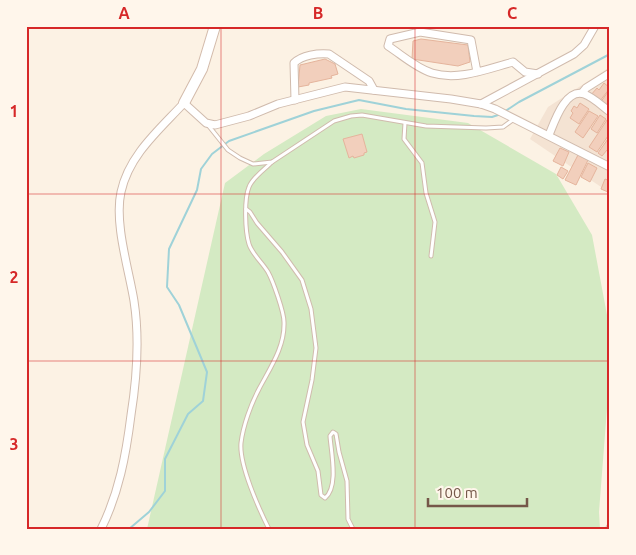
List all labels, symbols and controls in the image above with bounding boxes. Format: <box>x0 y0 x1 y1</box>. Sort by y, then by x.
text: A <box>118 4 130 22</box>
text: B <box>313 4 323 22</box>
text: C <box>507 4 517 22</box>
text: 1 <box>9 102 19 120</box>
text: 2 <box>9 268 19 286</box>
text: 3 <box>9 435 19 453</box>
scale bar <box>428 475 527 507</box>
text: 100 m <box>436 484 478 501</box>

